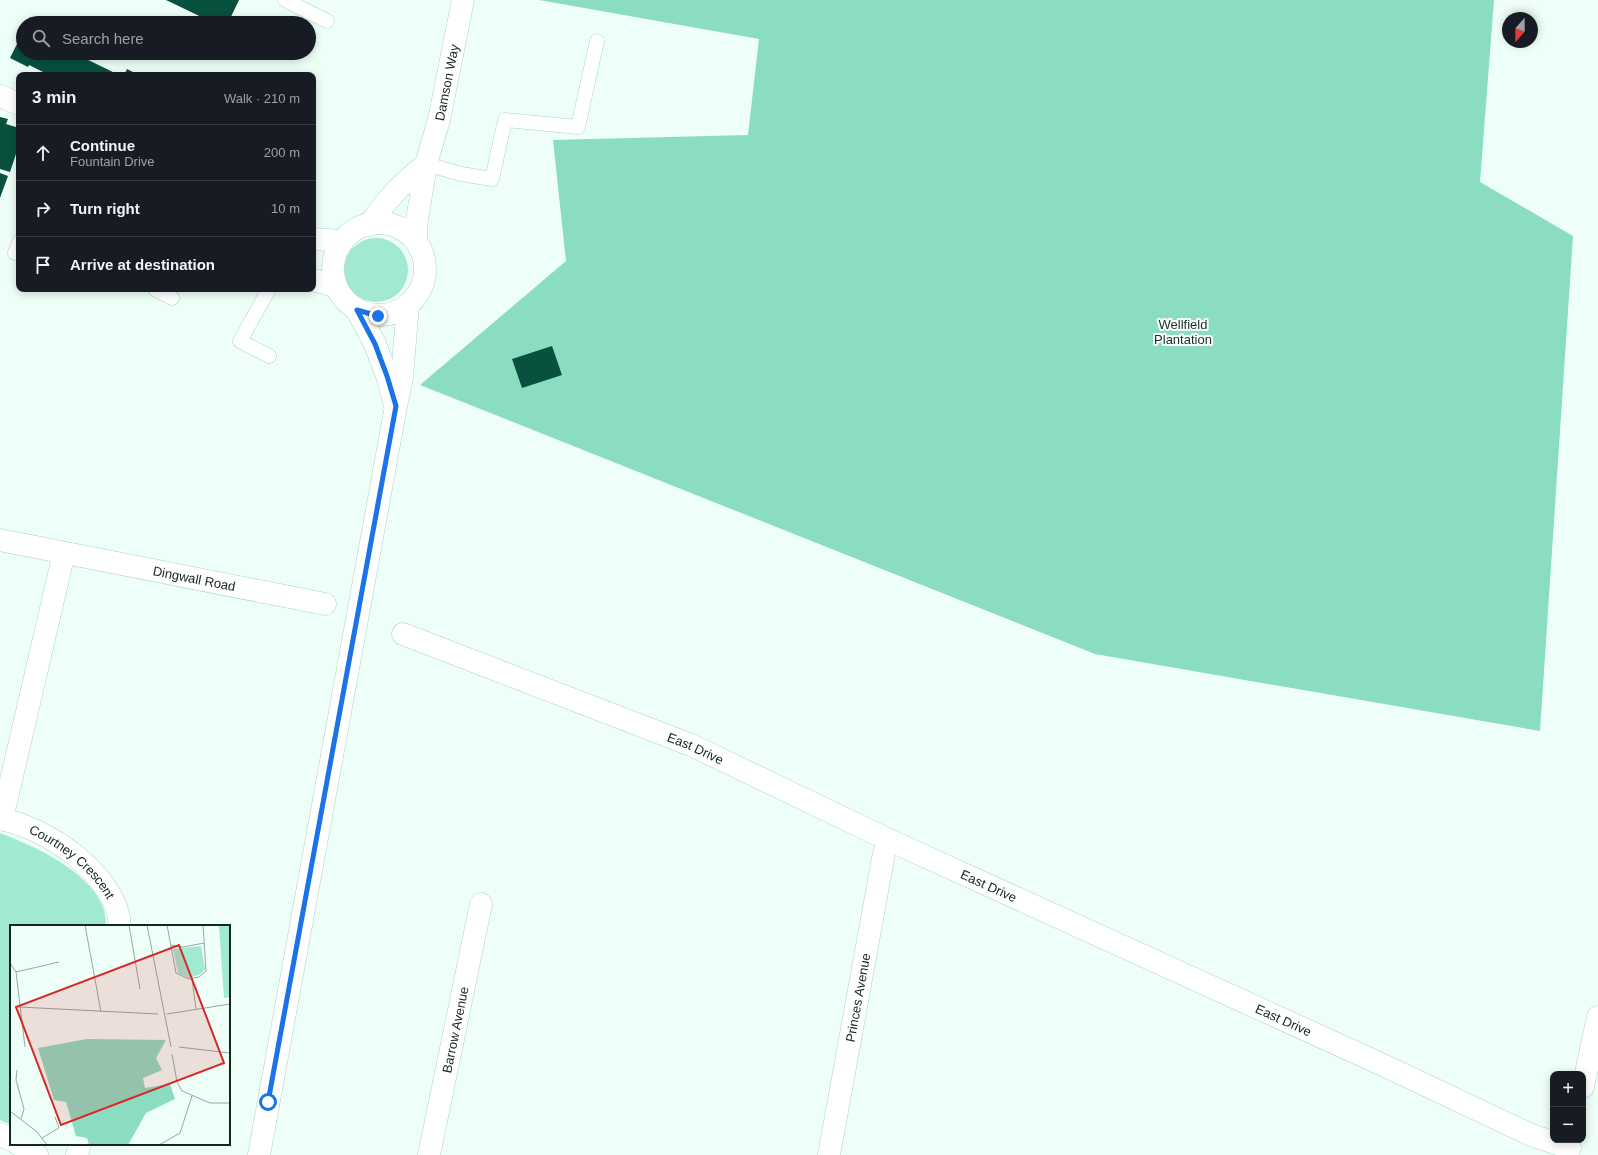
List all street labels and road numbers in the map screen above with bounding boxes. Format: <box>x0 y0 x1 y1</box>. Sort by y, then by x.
street label: Damson Way <box>432 43 462 122</box>
street label: Dingwall Road <box>152 563 237 594</box>
street label: East Drive <box>665 730 726 768</box>
street label: Courtney Crescent <box>27 822 118 902</box>
street label: East Drive <box>958 867 1019 905</box>
street label: Princes Avenue <box>843 952 874 1043</box>
street label: Barrow Avenue <box>439 985 472 1074</box>
street label: East Drive <box>1253 1001 1314 1040</box>

